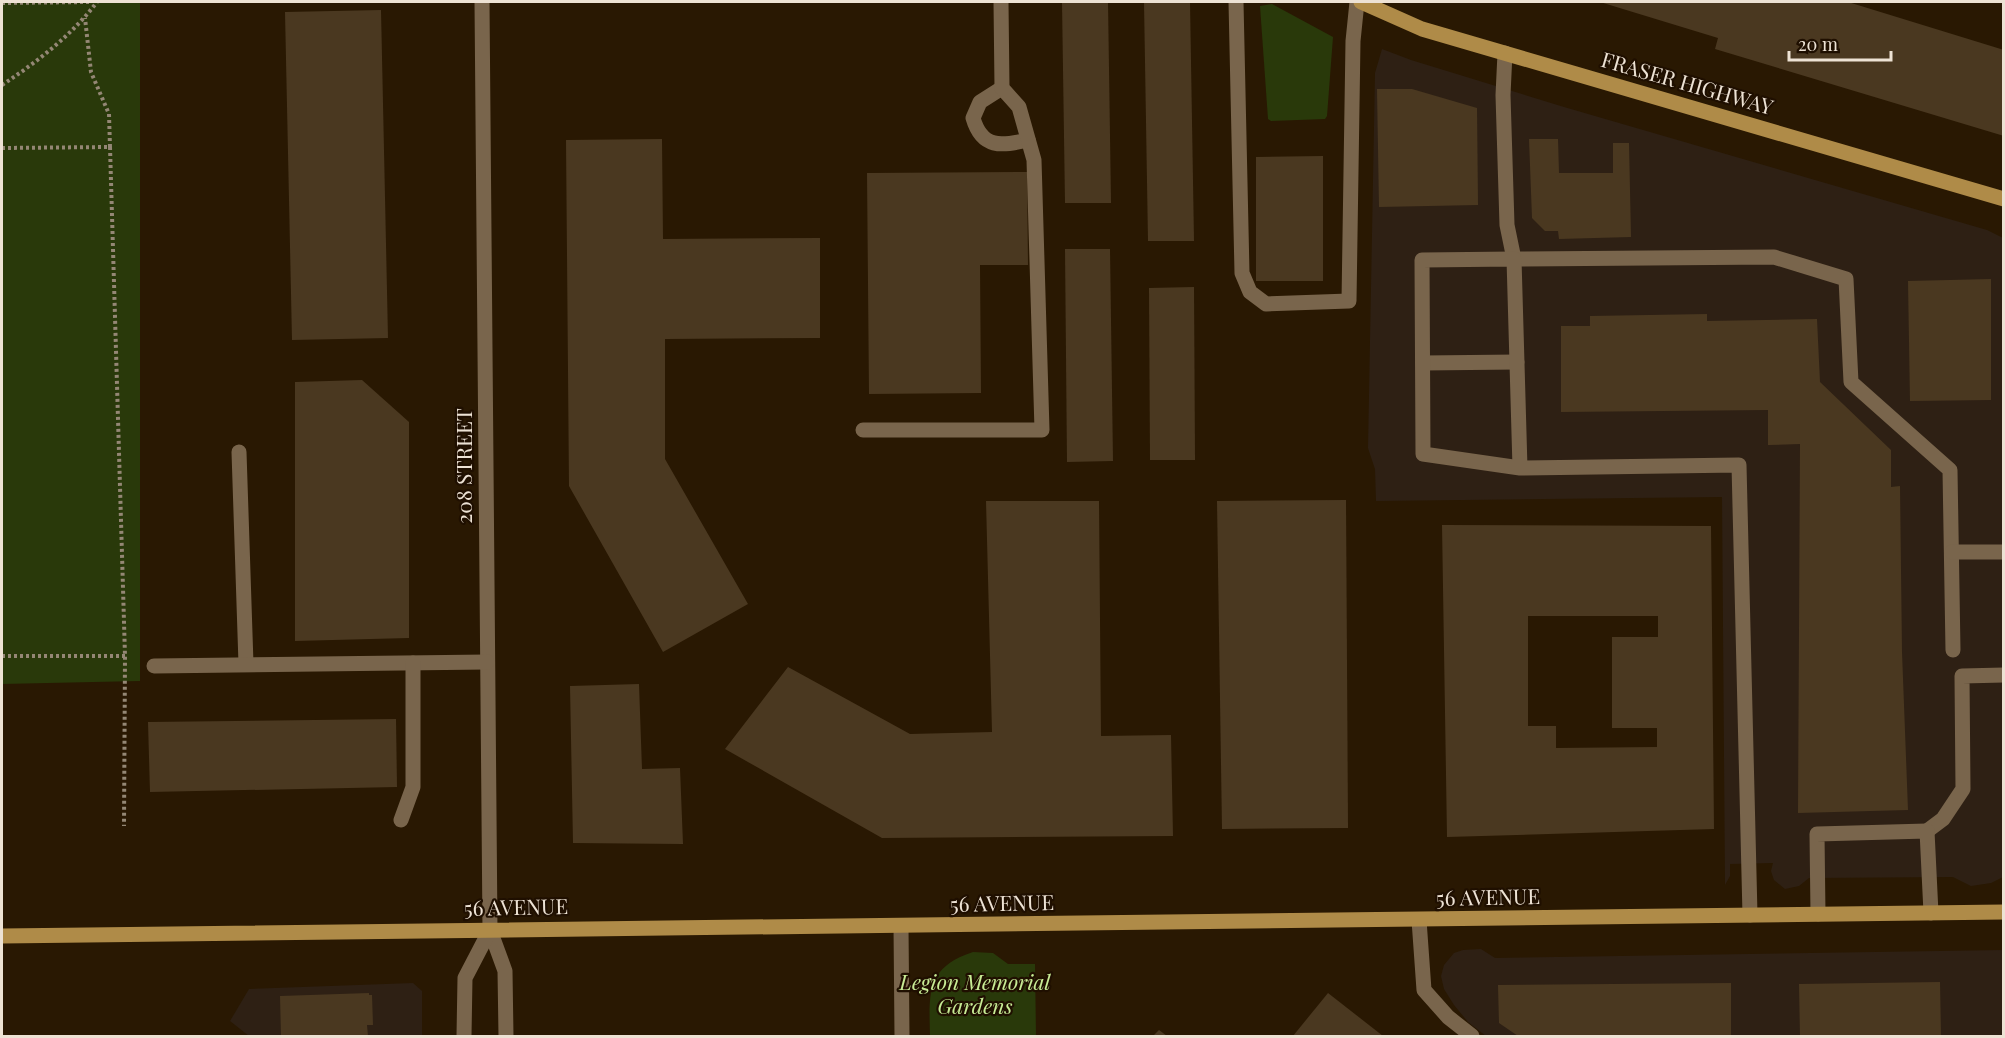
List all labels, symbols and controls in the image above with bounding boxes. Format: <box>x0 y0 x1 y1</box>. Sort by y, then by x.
scale bar <box>1789 24 1891 62</box>
text: 20 m <box>1798 32 1838 56</box>
street label: FRASER HIGHWAY <box>1598 44 1777 120</box>
street label: 208 STREET <box>449 408 477 524</box>
street label: 56 AVENUE <box>1436 881 1540 911</box>
street label: 56 AVENUE <box>950 887 1054 917</box>
street label: 56 AVENUE <box>464 891 568 921</box>
park label: Legion Memorial Gardens <box>899 967 1052 1019</box>

